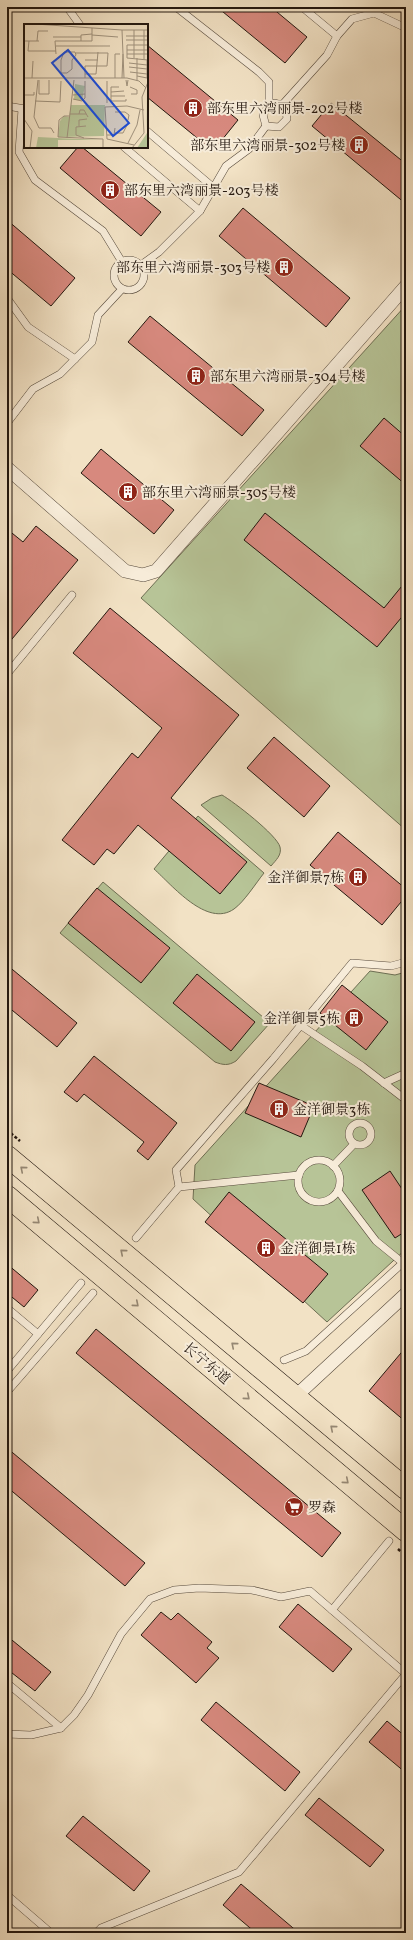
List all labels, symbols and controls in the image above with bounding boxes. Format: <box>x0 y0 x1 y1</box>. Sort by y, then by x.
inset map <box>24 24 148 148</box>
building icon: 部东里六湾丽景-202号楼 <box>182 97 204 119</box>
place label: 部东里六湾丽景-202号楼 <box>207 100 362 119</box>
building icon: 部东里六湾丽景-302号楼 <box>348 134 370 156</box>
place label: 部东里六湾丽景-302号楼 <box>190 137 345 156</box>
building icon: 部东里六湾丽景-203号楼 <box>99 179 121 201</box>
place label: 部东里六湾丽景-203号楼 <box>124 182 278 201</box>
building icon: 部东里六湾丽景-303号楼 <box>273 256 295 278</box>
place label: 部东里六湾丽景-303号楼 <box>116 259 270 278</box>
building icon: 部东里六湾丽景-304号楼 <box>185 365 207 387</box>
place label: 部东里六湾丽景-304号楼 <box>210 368 365 387</box>
building icon: 部东里六湾丽景-305号楼 <box>117 481 139 503</box>
place label: 部东里六湾丽景-305号楼 <box>142 484 296 503</box>
building icon: 金洋御景7栋 <box>347 866 369 888</box>
place label: 金洋御景7栋 <box>267 869 344 888</box>
building icon: 金洋御景5栋 <box>343 1007 365 1029</box>
place label: 金洋御景5栋 <box>263 1010 340 1029</box>
building icon: 金洋御景3栋 <box>268 1098 290 1120</box>
place label: 金洋御景3栋 <box>293 1101 370 1120</box>
one-way arrow <box>20 1167 28 1174</box>
one-way arrow <box>32 1216 39 1223</box>
building icon: 金洋御景1栋 <box>255 1237 277 1259</box>
place label: 金洋御景1栋 <box>280 1240 355 1259</box>
one-way arrow <box>120 1250 128 1257</box>
one-way arrow <box>132 1300 139 1307</box>
street label: 长宁东道 <box>178 1339 234 1389</box>
one-way arrow <box>231 1342 238 1349</box>
one-way arrow <box>242 1392 249 1399</box>
one-way arrow <box>331 1425 338 1432</box>
one-way arrow <box>342 1476 349 1483</box>
supermarket icon: 罗森 <box>283 1496 305 1518</box>
place label: 罗森 <box>308 1499 336 1518</box>

